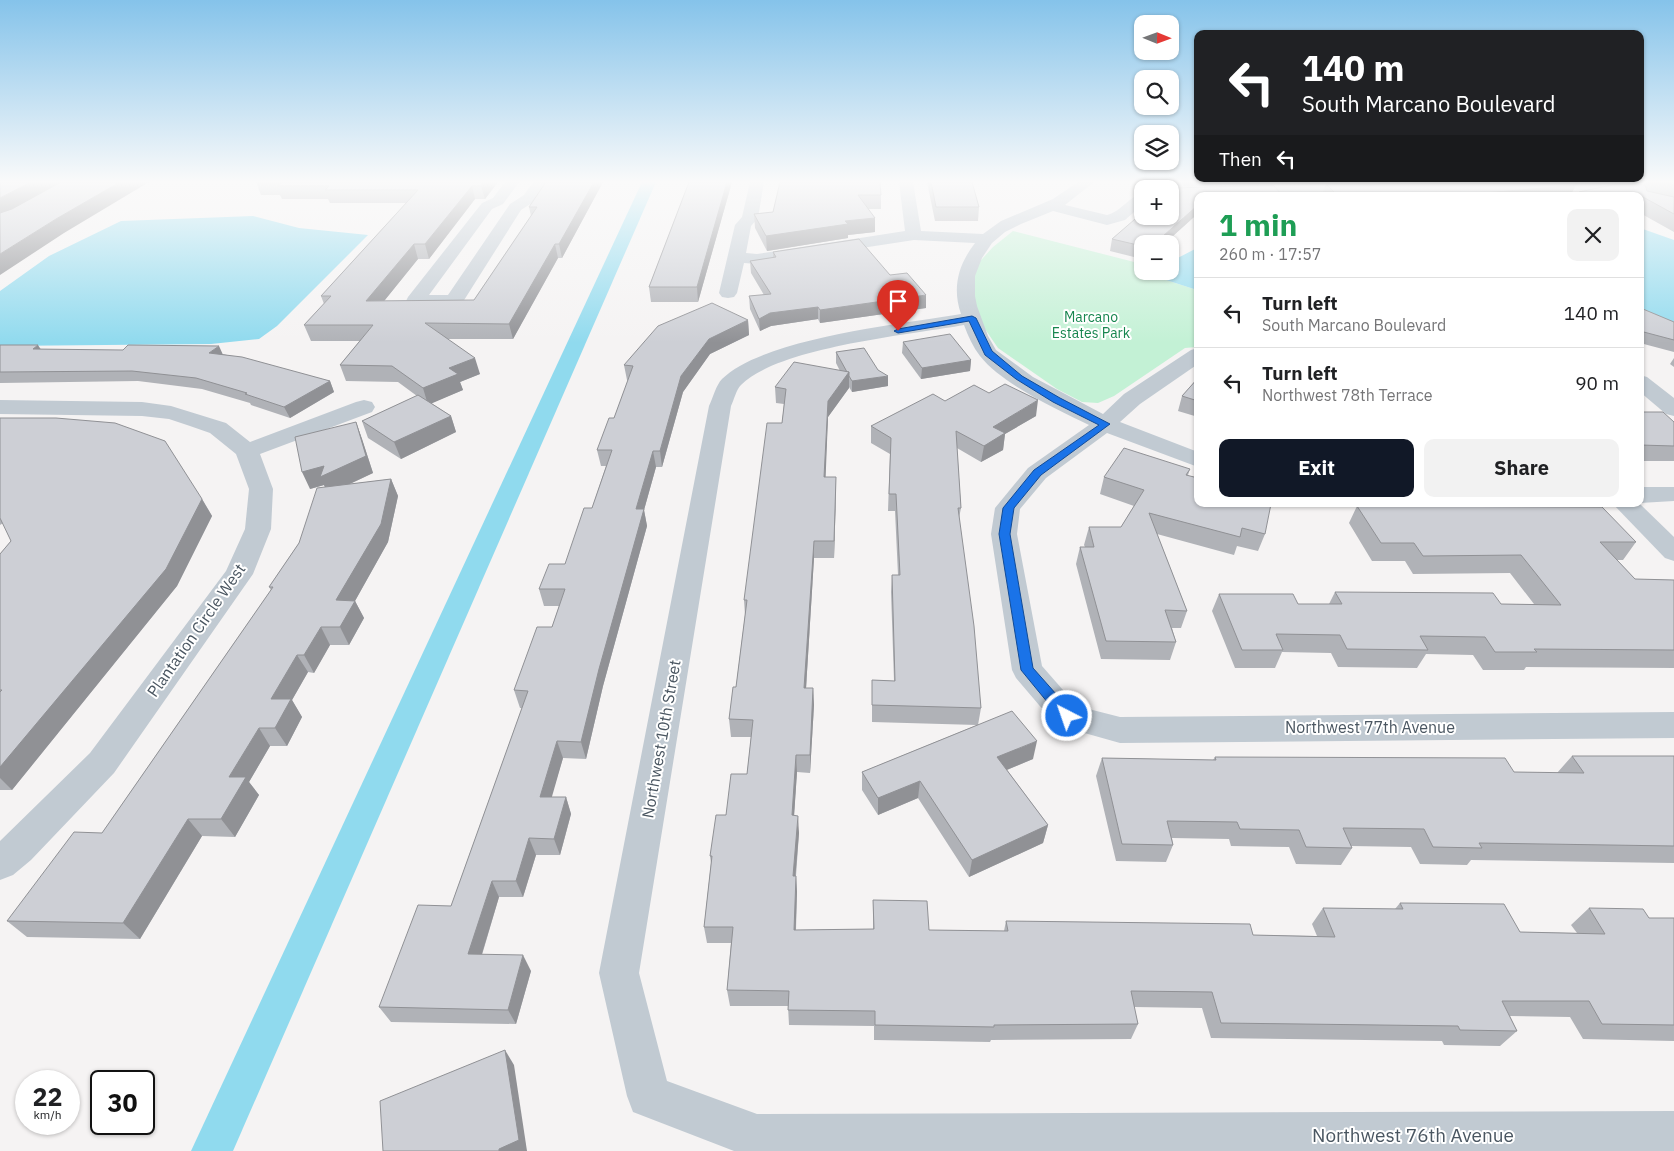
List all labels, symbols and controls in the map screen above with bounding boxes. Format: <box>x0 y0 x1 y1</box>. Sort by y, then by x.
north arrow <box>1134 15 1179 60</box>
map controls <box>1134 15 1179 280</box>
text: 140 m <box>1302 45 1405 91</box>
icon: left <box>1219 50 1284 115</box>
button: search <box>1134 70 1179 115</box>
text: South Marcano Boulevard <box>1302 89 1556 118</box>
button: layers <box>1134 125 1179 170</box>
icon: left <box>1272 145 1300 173</box>
text: Then <box>1219 147 1262 171</box>
button: + <box>1134 180 1179 225</box>
text: 1 min <box>1219 205 1297 244</box>
button: close <box>1567 209 1619 261</box>
button: − <box>1134 235 1179 280</box>
text: 260 m · 17:57 <box>1219 244 1321 264</box>
pin <box>877 280 919 331</box>
icon: arrive <box>884 287 912 315</box>
text: Turn left <box>1262 291 1338 315</box>
icon: left <box>1219 299 1247 327</box>
text: 140 m <box>1564 301 1619 325</box>
park label: Marcano Estates Park <box>1052 308 1131 342</box>
text: South Marcano Boulevard <box>1262 315 1446 335</box>
text: Turn left <box>1262 361 1338 385</box>
icon: left <box>1219 369 1247 397</box>
text: 90 m <box>1575 371 1619 395</box>
text: Northwest 78th Terrace <box>1262 385 1432 405</box>
button: Exit <box>1219 439 1414 497</box>
button: Share <box>1424 439 1619 497</box>
street label: Plantation Circle West <box>142 560 250 700</box>
street label: Northwest 10th Street <box>637 658 685 820</box>
position arrow <box>1040 689 1092 741</box>
street label: Northwest 77th Avenue <box>1285 717 1455 737</box>
speed limit sign: 30 <box>90 1070 155 1135</box>
text: 22 <box>32 1080 63 1113</box>
text: km/h <box>33 1107 62 1122</box>
street label: Northwest 76th Avenue <box>1312 1123 1514 1147</box>

